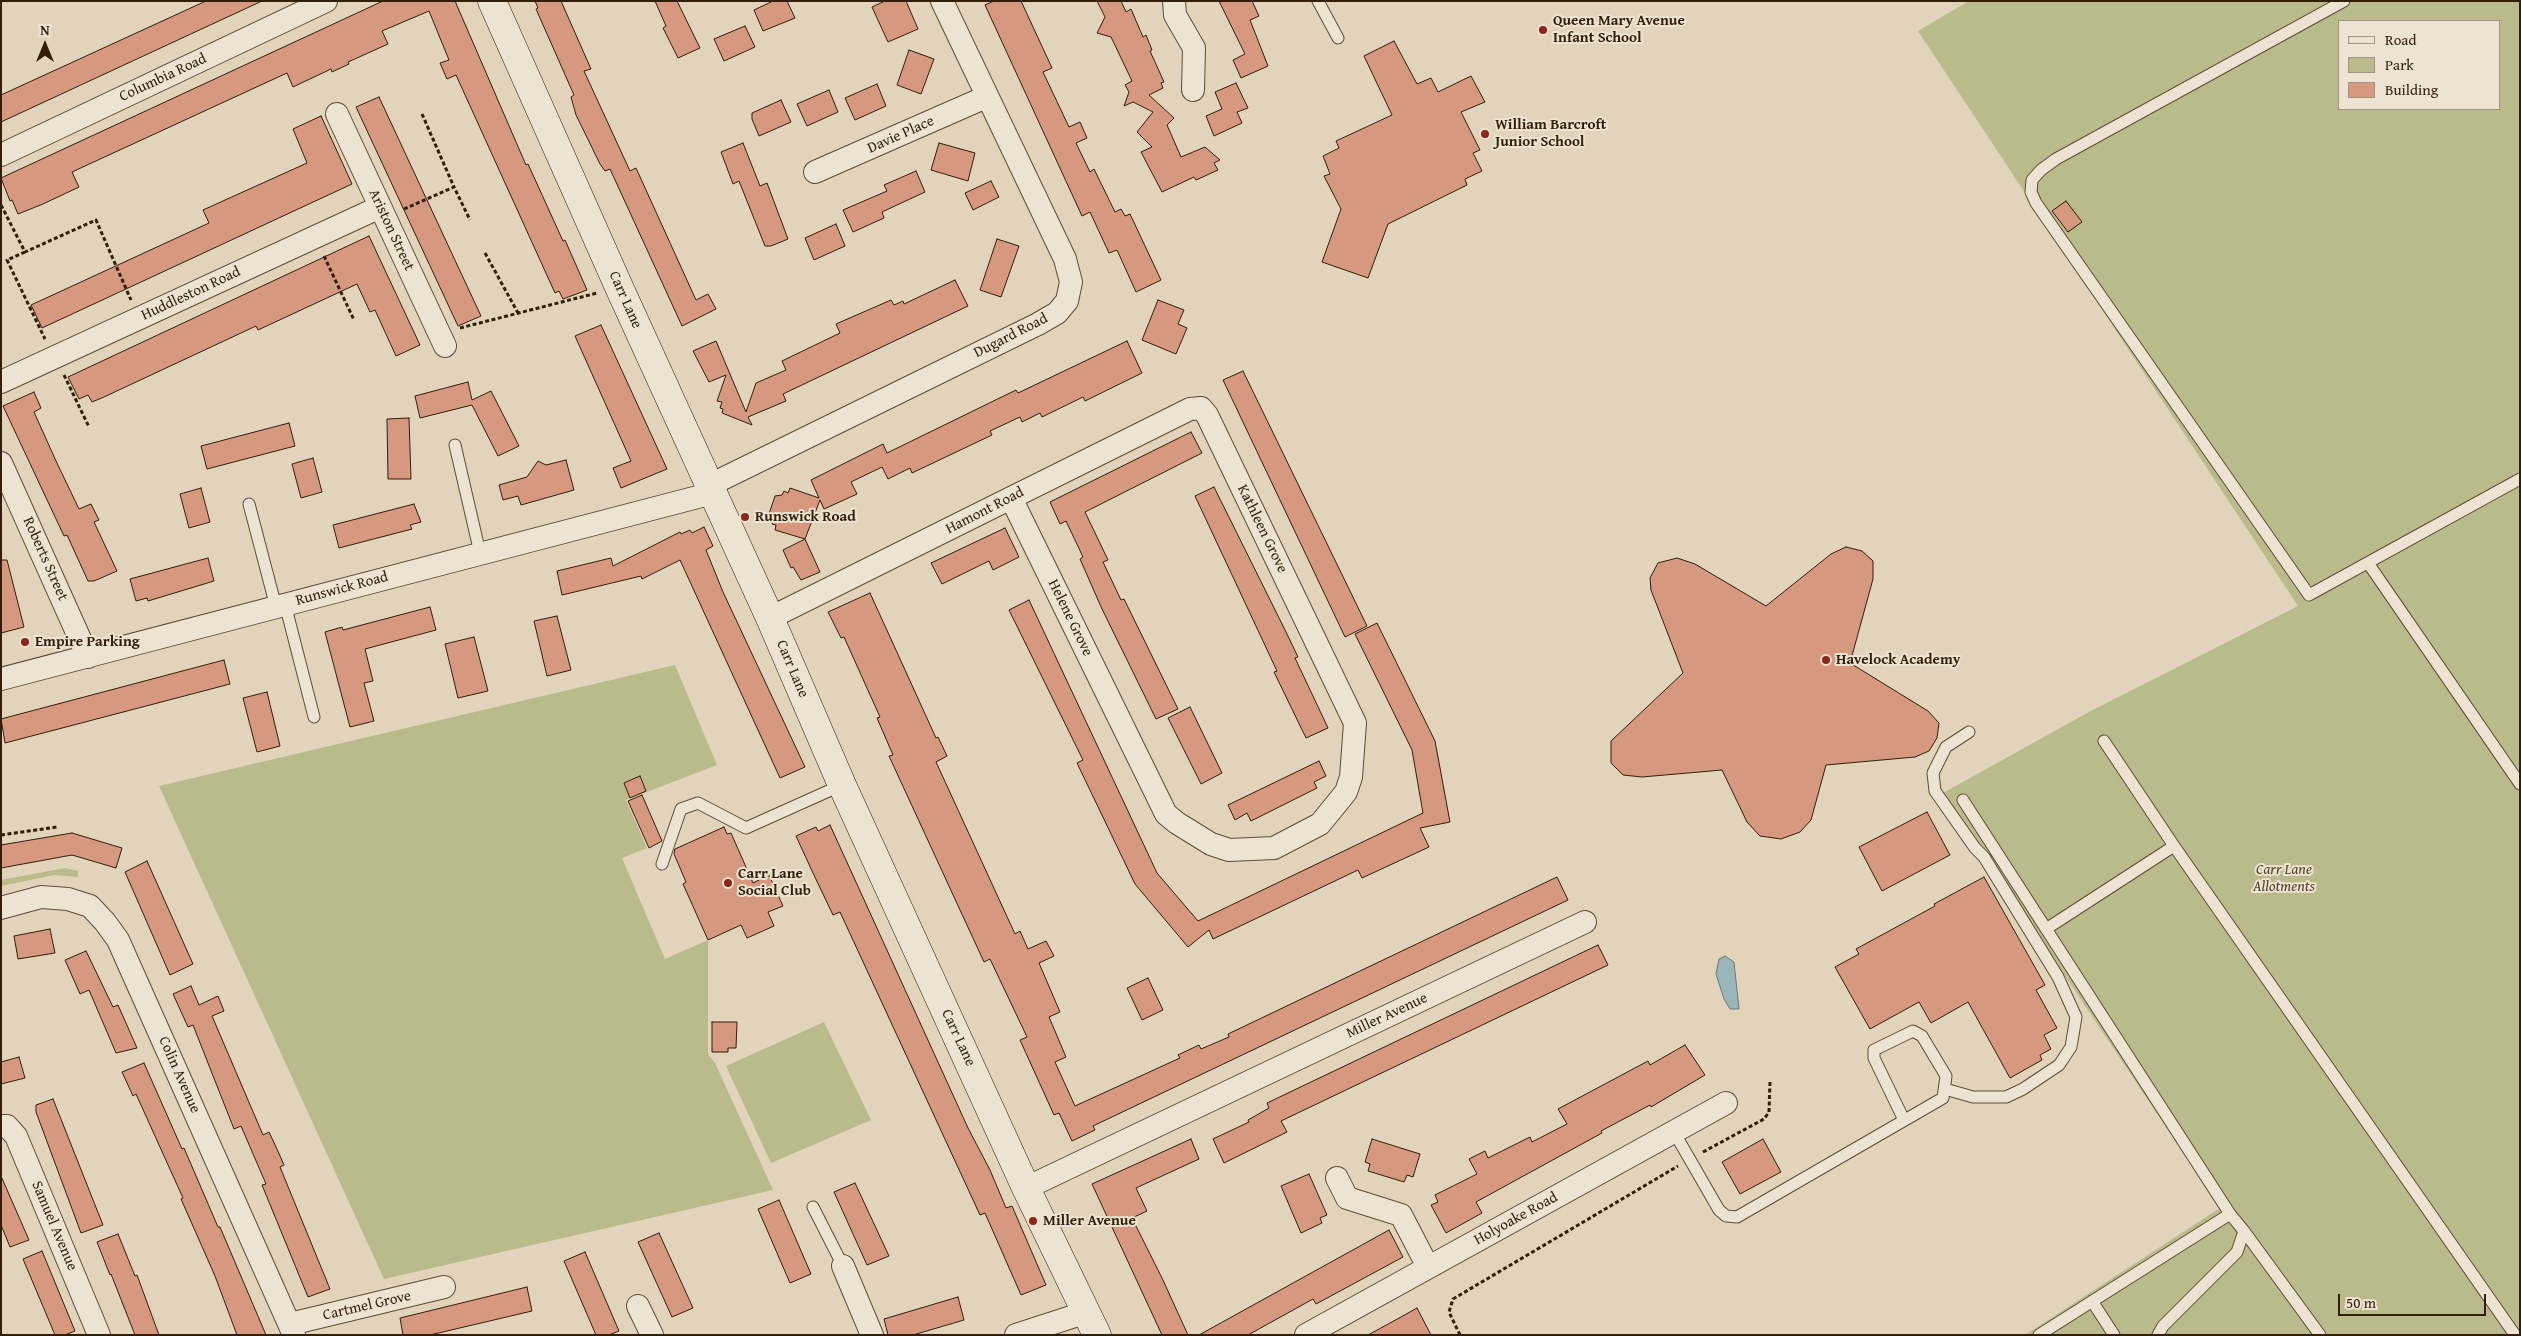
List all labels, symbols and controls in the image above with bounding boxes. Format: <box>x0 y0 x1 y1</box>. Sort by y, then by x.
place label: Queen Mary Avenue Infant School <box>1553 12 1685 47</box>
north arrow <box>20 20 70 70</box>
text: N <box>40 20 50 40</box>
legend <box>2338 20 2501 110</box>
marker: Queen Mary Avenue Infant School <box>1537 24 1549 36</box>
text: Road <box>2385 29 2416 50</box>
street label: Columbia Road <box>117 50 209 106</box>
text: Park <box>2385 54 2414 75</box>
text: Building <box>2385 79 2438 100</box>
street label: Davie Place <box>865 112 937 158</box>
place label: William Barcroft Junior School <box>1495 116 1606 151</box>
marker: William Barcroft Junior School <box>1479 128 1491 140</box>
street label: Ariston Street <box>364 186 418 274</box>
street label: Huddleston Road <box>139 263 243 325</box>
street label: Carr Lane <box>604 269 646 331</box>
street label: Dugard Road <box>971 310 1051 362</box>
street label: Kathleen Grove <box>1233 482 1291 576</box>
street label: Hamont Road <box>943 484 1027 538</box>
place label: Runswick Road <box>755 508 856 526</box>
marker: Runswick Road <box>739 511 751 523</box>
street label: Roberts Street <box>19 514 71 604</box>
street label: Runswick Road <box>294 568 390 610</box>
street label: Helene Grove <box>1044 577 1096 659</box>
place label: Empire Parking <box>35 633 140 651</box>
marker: Empire Parking <box>19 636 31 648</box>
street label: Carr Lane <box>772 638 812 700</box>
place label: Havelock Academy <box>1836 651 1960 669</box>
marker: Havelock Academy <box>1820 654 1832 666</box>
park label: Carr Lane Allotments <box>2253 861 2315 896</box>
place label: Carr Lane Social Club <box>738 865 811 900</box>
marker: Carr Lane Social Club <box>722 877 734 889</box>
street label: Miller Avenue <box>1344 989 1430 1043</box>
street label: Carr Lane <box>937 1007 979 1069</box>
street label: Colin Avenue <box>154 1034 204 1116</box>
street label: Samuel Avenue <box>27 1179 81 1273</box>
street label: Holyoake Road <box>1471 1189 1561 1249</box>
place label: Miller Avenue <box>1043 1212 1136 1230</box>
marker: Miller Avenue <box>1027 1215 1039 1227</box>
scale bar <box>2341 1284 2488 1316</box>
street label: Cartmel Grove <box>321 1287 413 1325</box>
text: 50 m <box>2346 1292 2376 1313</box>

